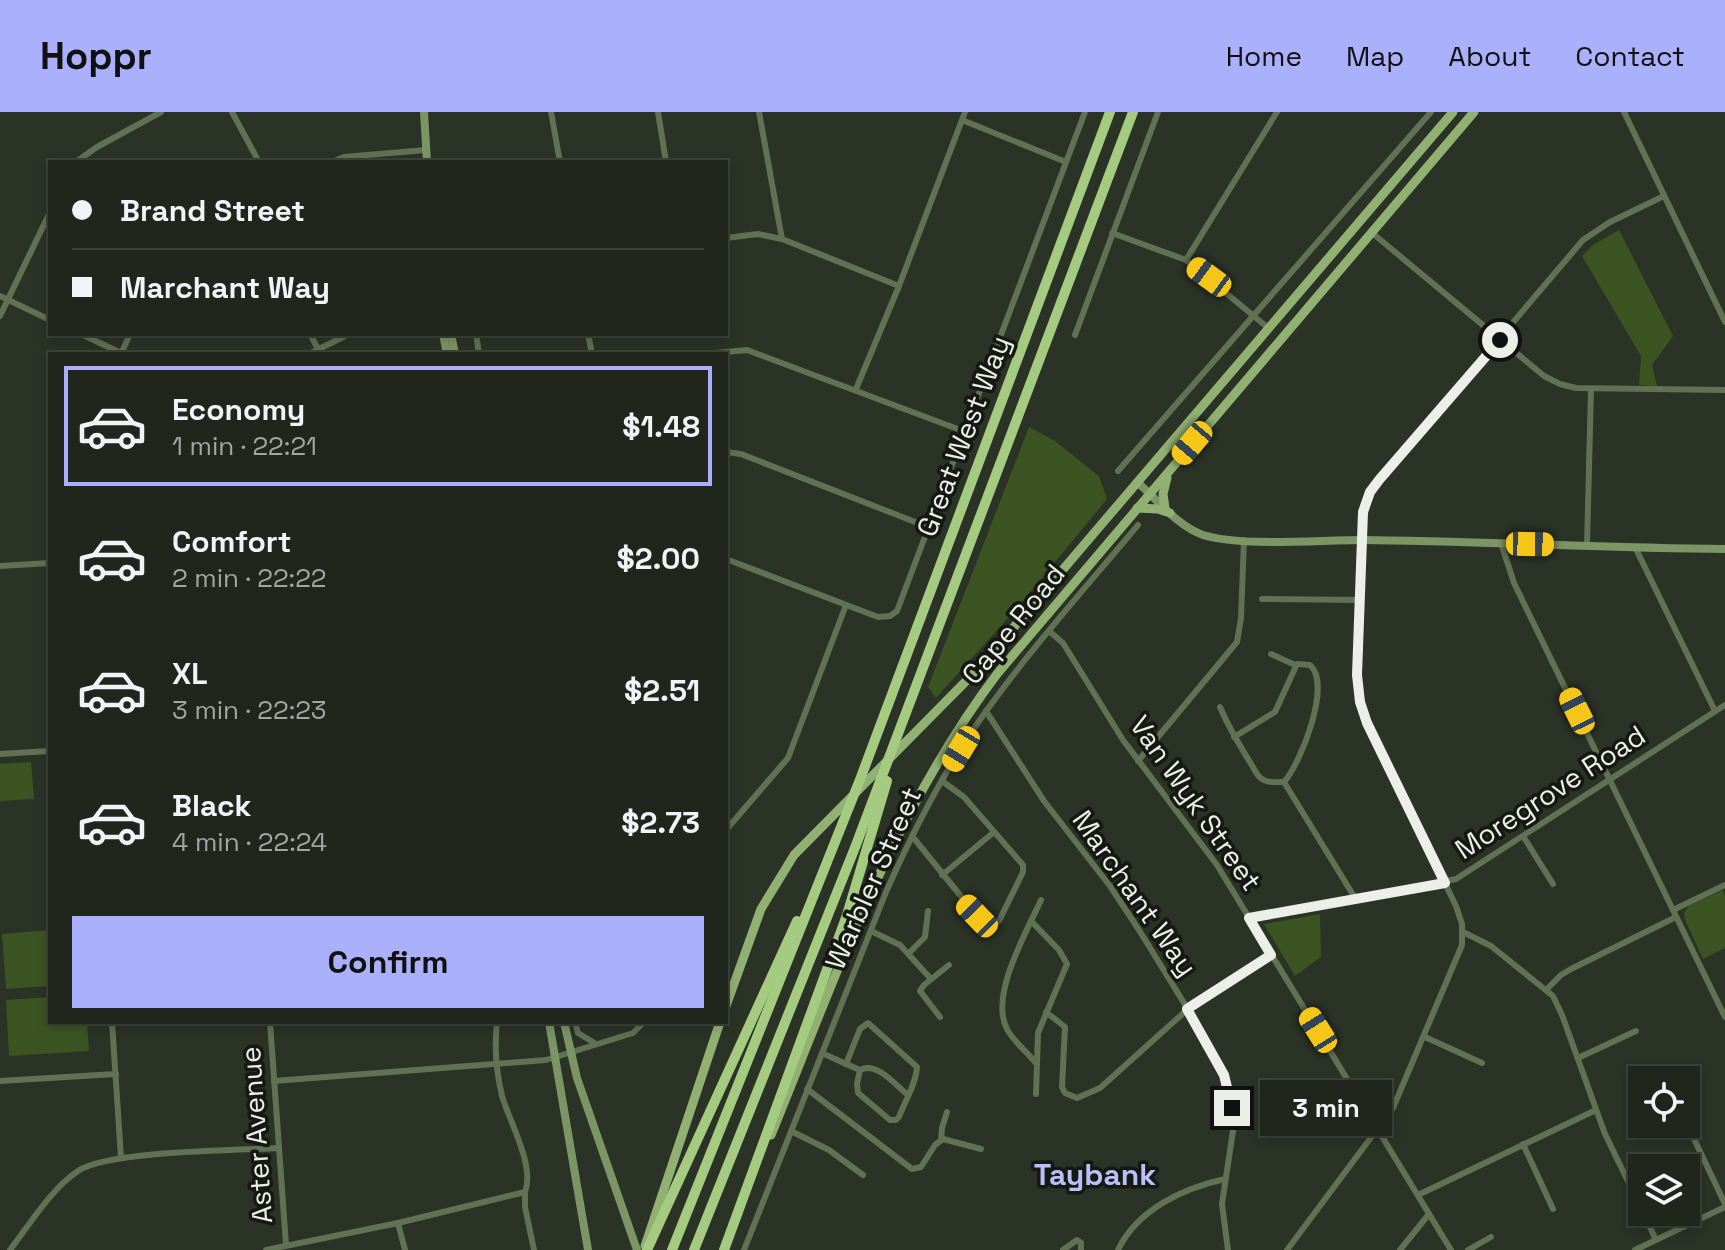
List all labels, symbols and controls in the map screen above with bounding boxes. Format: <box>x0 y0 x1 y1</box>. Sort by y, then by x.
text: Hoppr <box>40 32 152 80</box>
text: Home <box>1226 38 1302 74</box>
text: Map <box>1346 38 1404 74</box>
text: About <box>1448 38 1531 74</box>
text: Contact <box>1575 38 1685 74</box>
text: Brand Street <box>120 191 305 230</box>
car <box>1183 253 1235 301</box>
text: Marchant Way <box>120 268 330 307</box>
route start <box>1482 322 1518 358</box>
street label: Great West Way <box>908 330 1018 542</box>
icon: car <box>76 390 148 462</box>
text: Economy <box>172 390 305 429</box>
text: $1.48 <box>622 407 700 446</box>
car <box>1167 417 1217 469</box>
text: 1 min · 22:21 <box>172 429 317 463</box>
icon: car <box>76 522 148 594</box>
text: Comfort <box>172 522 291 561</box>
car <box>1506 532 1554 556</box>
text: $2.00 <box>617 539 700 578</box>
street label: Cape Road <box>954 556 1072 692</box>
text: 2 min · 22:22 <box>172 561 327 595</box>
icon: car <box>76 654 148 726</box>
text: XL <box>172 654 208 693</box>
text: $2.51 <box>624 671 700 710</box>
car <box>1556 684 1598 738</box>
text: 3 min · 22:23 <box>172 693 327 727</box>
street label: Van Wyk Street <box>1122 708 1270 898</box>
street label: Moregrove Road <box>1448 717 1652 867</box>
car <box>938 722 984 776</box>
street label: Warbler Street <box>817 781 929 975</box>
icon: car <box>76 786 148 858</box>
text: Black <box>172 786 251 825</box>
text: $2.73 <box>621 803 700 842</box>
street label: Marchant Way <box>1065 803 1205 983</box>
text: 4 min · 22:24 <box>172 825 327 859</box>
car <box>952 890 1002 942</box>
button: Confirm <box>72 916 704 1008</box>
car <box>1295 1003 1341 1057</box>
street label: Aster Avenue <box>232 1045 280 1225</box>
map controls <box>1628 1066 1700 1226</box>
button: locate <box>1628 1066 1700 1138</box>
callout: 3 min <box>1260 1080 1392 1136</box>
route end <box>1214 1090 1250 1126</box>
text: 3 min <box>1292 1091 1360 1125</box>
button: layers <box>1628 1154 1700 1226</box>
district label: Taybank <box>1034 1155 1156 1194</box>

